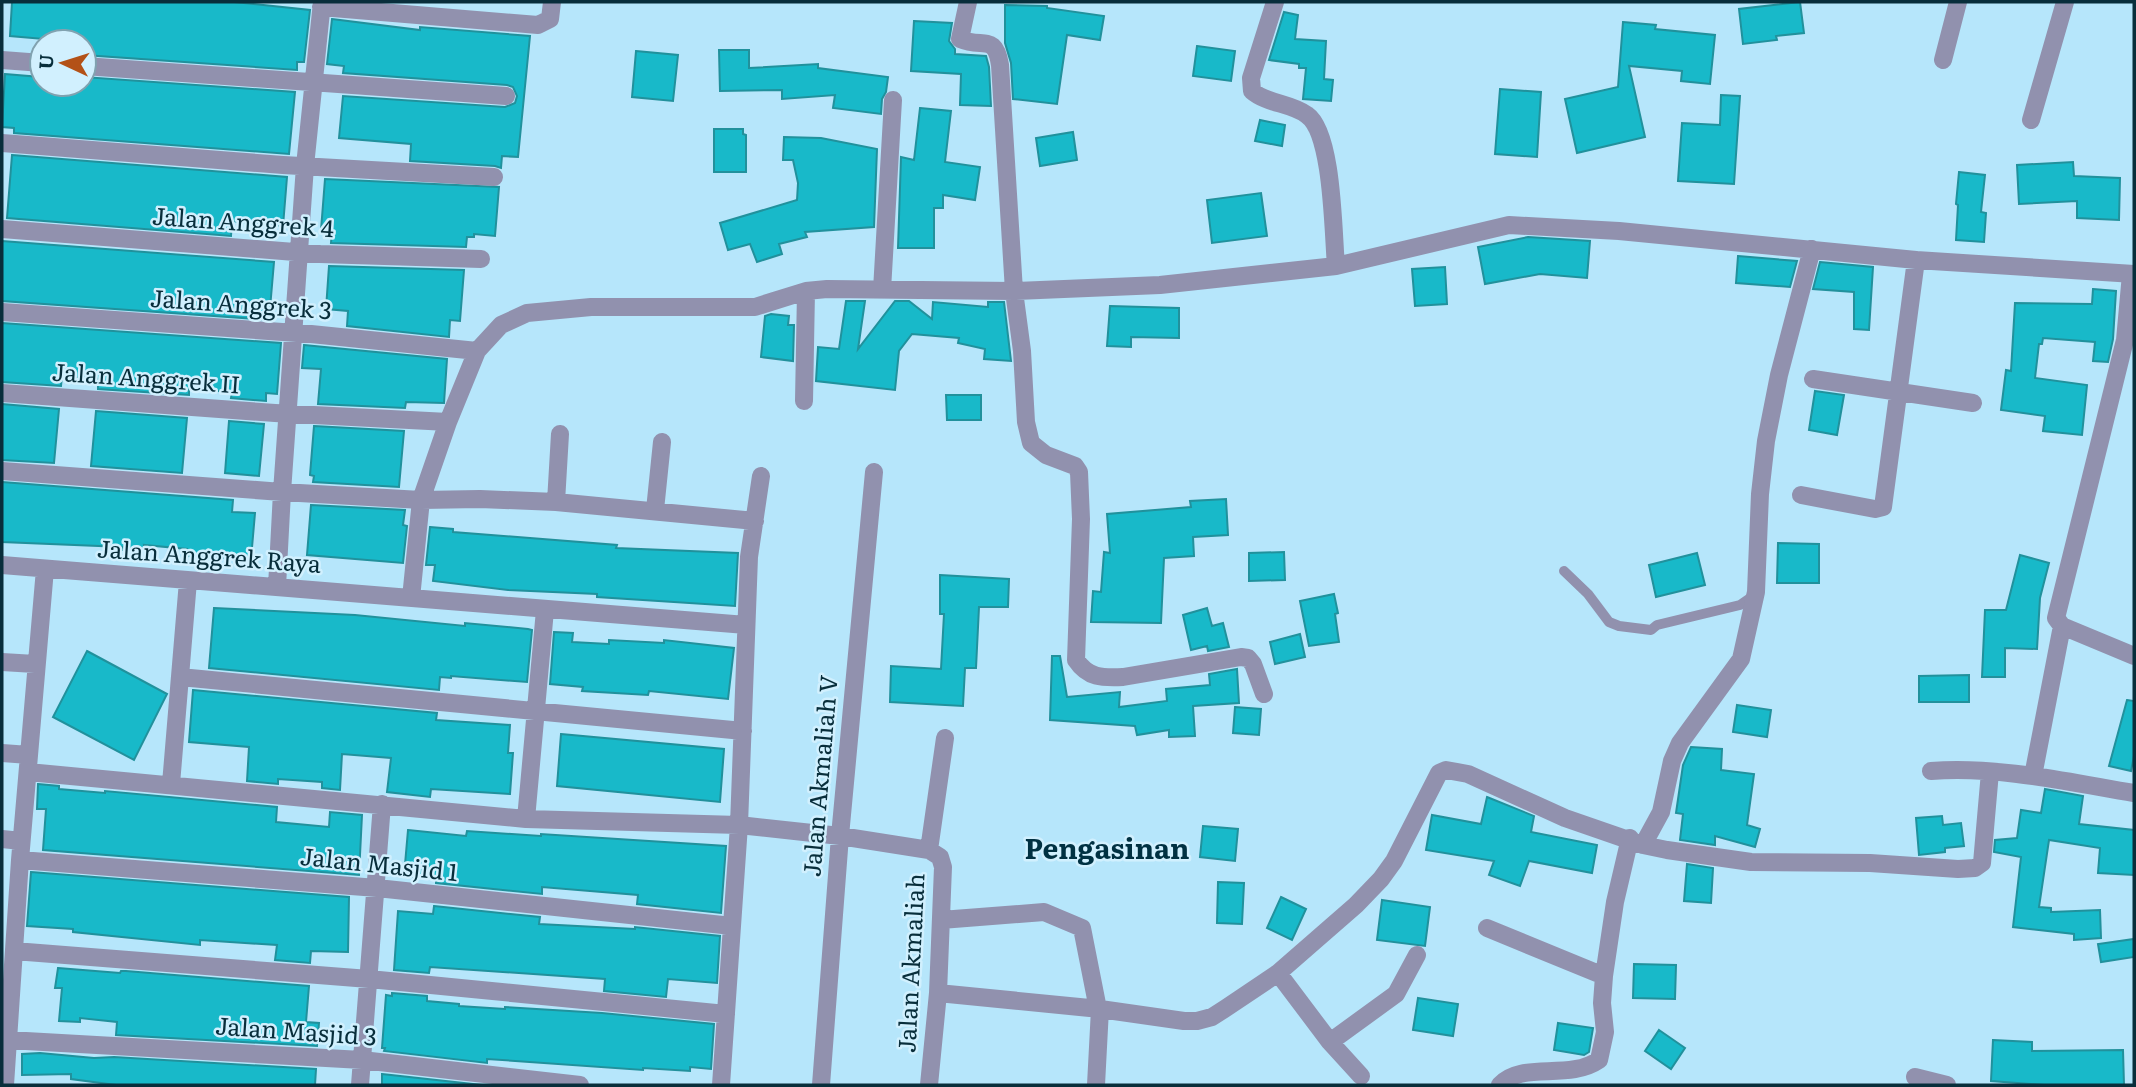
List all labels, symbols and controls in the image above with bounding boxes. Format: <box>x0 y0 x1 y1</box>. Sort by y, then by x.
north arrow <box>28 28 98 98</box>
text: U <box>31 53 60 70</box>
street label: Jalan Anggrek 4 <box>151 197 335 244</box>
street label: Jalan Anggrek 3 <box>149 279 333 326</box>
street label: Jalan Anggrek II <box>51 352 242 401</box>
street label: Jalan Anggrek Raya <box>96 529 322 580</box>
street label: Jalan Akmaliah V <box>792 673 845 878</box>
district label: Pengasinan <box>1025 826 1189 868</box>
street label: Jalan Masjid 1 <box>299 837 460 888</box>
street label: Jalan Akmaliah <box>887 872 932 1054</box>
street label: Jalan Masjid 3 <box>214 1006 378 1053</box>

